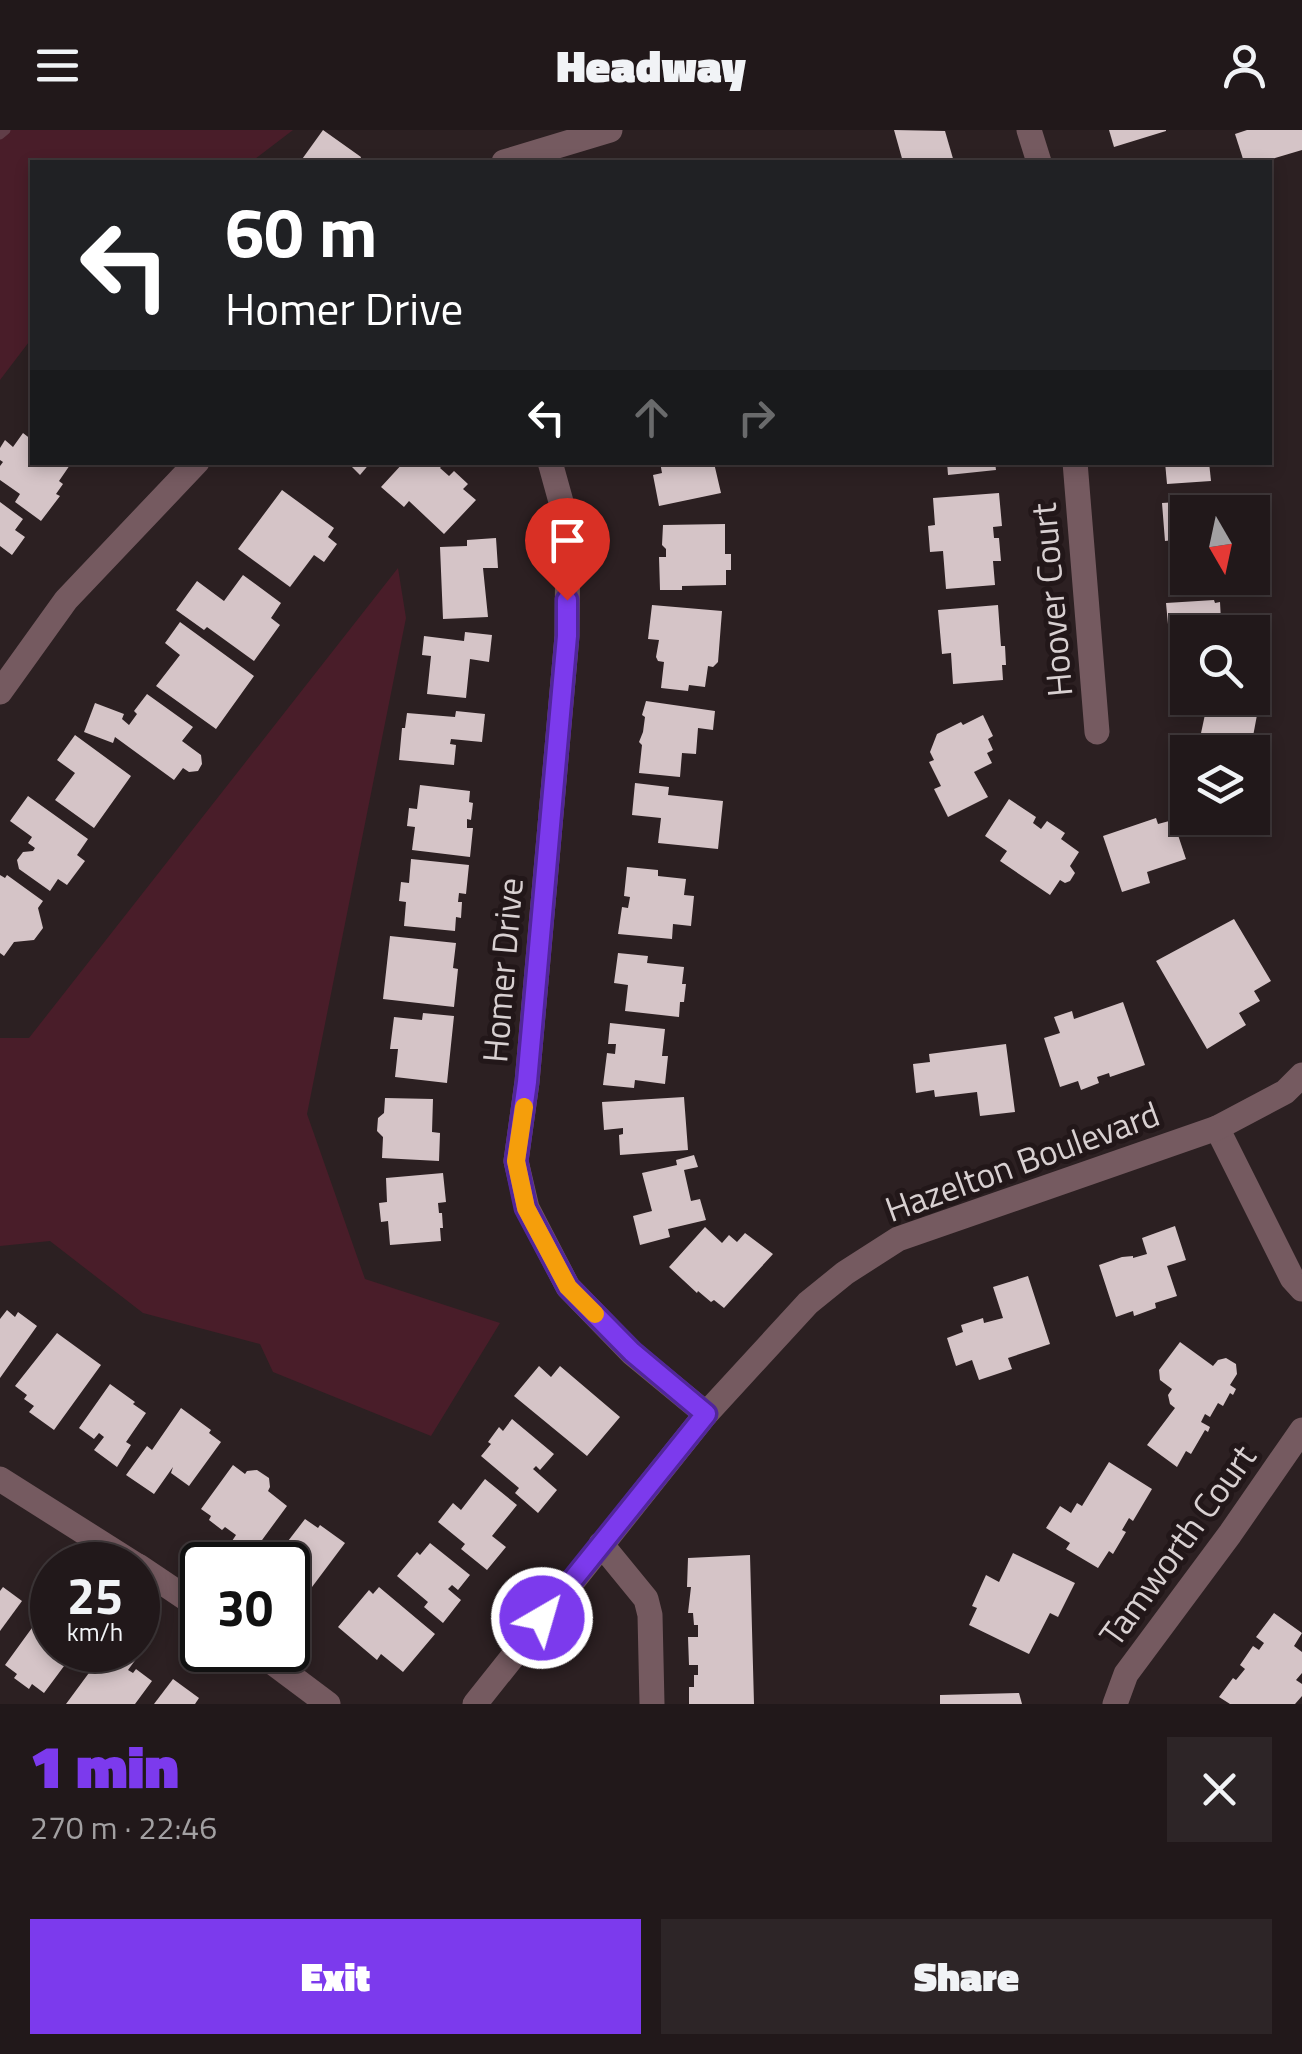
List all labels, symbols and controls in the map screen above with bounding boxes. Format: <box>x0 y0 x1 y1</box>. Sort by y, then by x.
text: Headway <box>556 31 746 99</box>
icon: menu <box>30 38 85 93</box>
icon: person <box>1217 38 1272 93</box>
text: 60 m <box>225 178 378 284</box>
icon: left <box>60 200 190 330</box>
text: Homer Drive <box>225 274 463 342</box>
icon: left <box>519 390 574 445</box>
icon: ahead <box>624 390 679 445</box>
icon: right <box>729 390 784 445</box>
north arrow <box>1170 495 1270 595</box>
map controls <box>1170 495 1270 835</box>
pin <box>525 498 610 601</box>
street label: Hoover Court <box>1016 501 1086 699</box>
icon: arrive <box>540 513 595 568</box>
button: search <box>1170 615 1270 715</box>
button: layers <box>1170 735 1270 835</box>
street label: Homer Drive <box>467 875 537 1065</box>
street label: Hazelton Boulevard <box>877 1086 1167 1236</box>
street label: Tamworth Court <box>1085 1433 1269 1657</box>
speed limit sign: 30 <box>180 1542 310 1672</box>
text: 25 <box>67 1557 123 1633</box>
position arrow <box>490 1566 594 1670</box>
text: km/h <box>67 1613 123 1651</box>
text: 1 min <box>30 1720 179 1811</box>
button: close <box>1167 1737 1272 1842</box>
text: 270 m · 22:46 <box>30 1803 217 1851</box>
button: Exit <box>30 1919 641 2034</box>
button: Share <box>661 1919 1272 2034</box>

